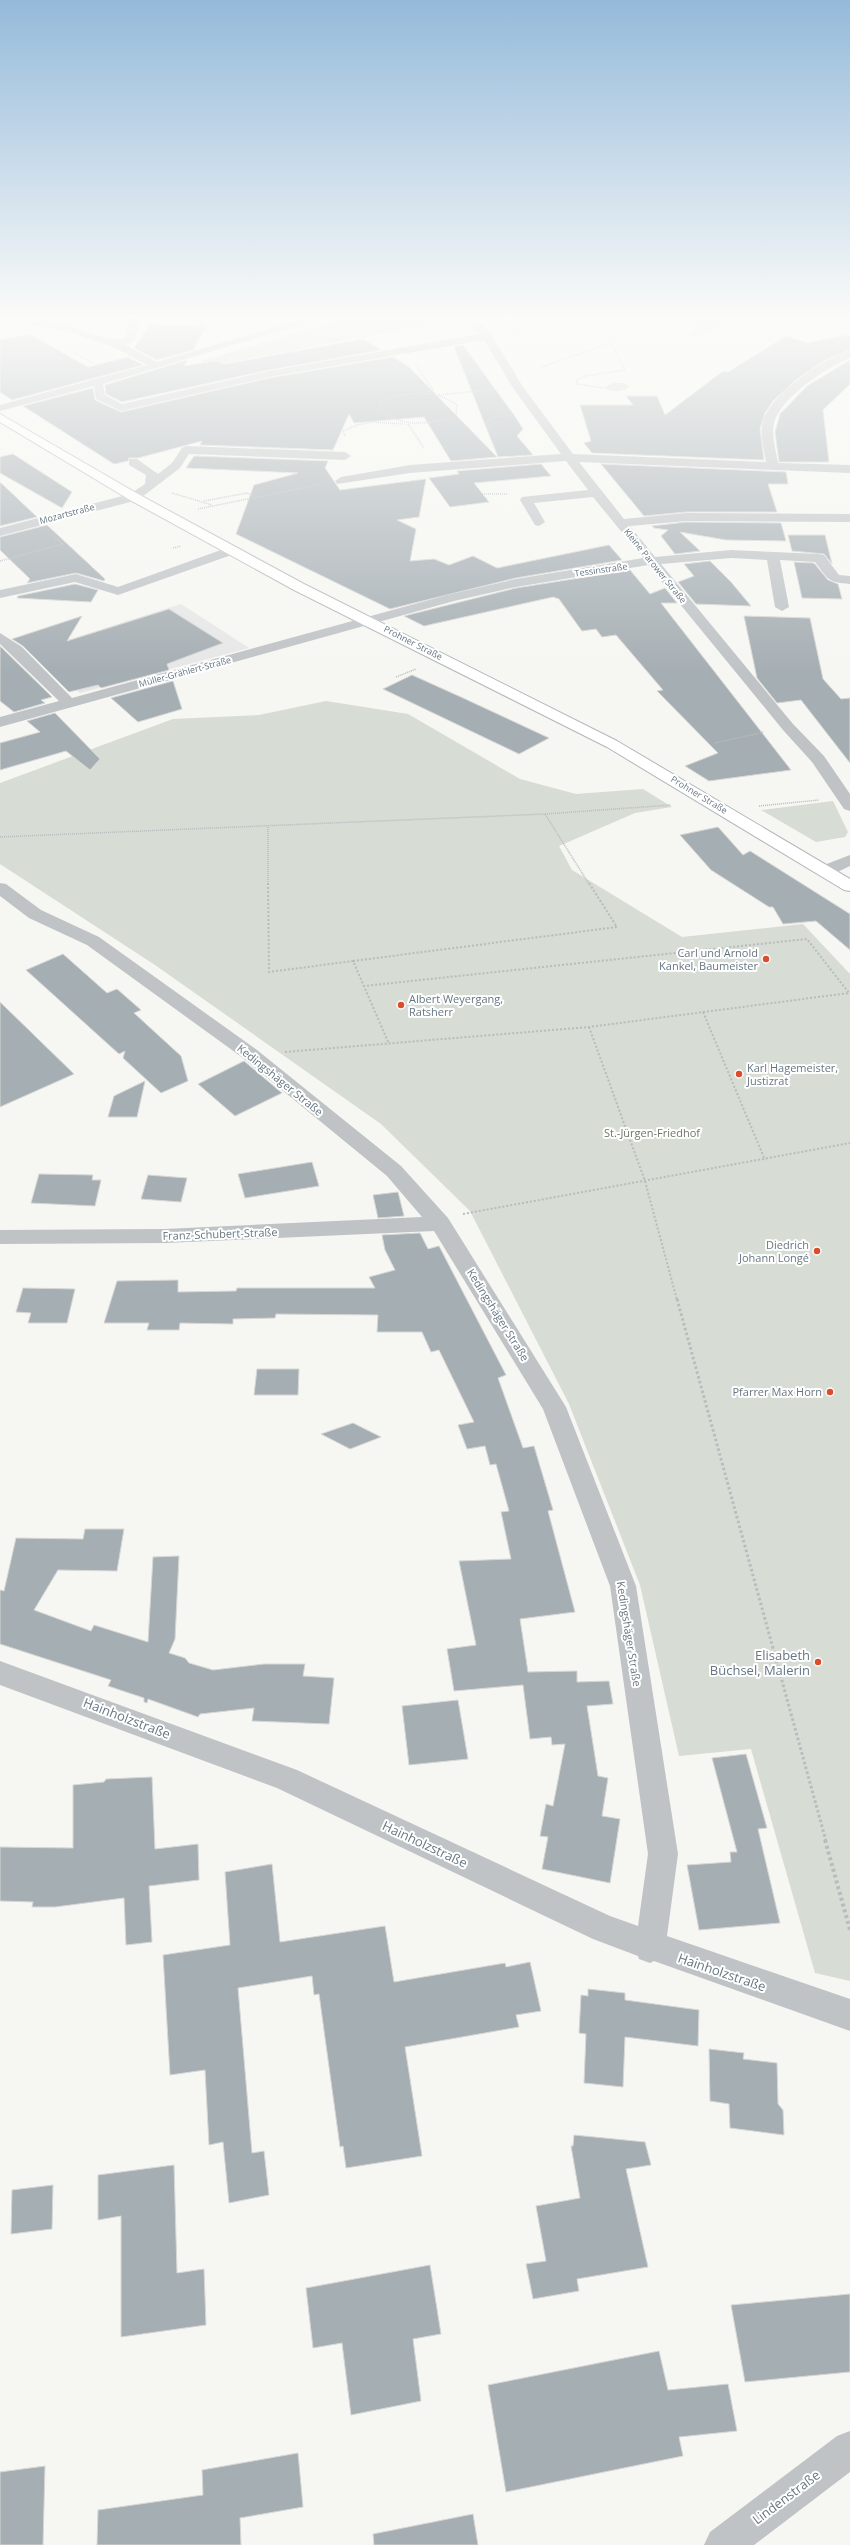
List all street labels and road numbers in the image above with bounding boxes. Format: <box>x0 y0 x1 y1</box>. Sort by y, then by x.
street label: Mozartstraße <box>38 500 96 527</box>
street label: Kleine Parower Straße <box>621 525 690 606</box>
street label: Tessinstraße <box>574 559 628 580</box>
street label: Prohner Straße <box>382 622 445 663</box>
street label: Müller-Grählert-Straße <box>137 653 232 690</box>
street label: Prohner Straße <box>668 772 730 817</box>
street label: Kedingshäger Straße <box>234 1040 326 1119</box>
street label: Franz-Schubert-Straße <box>162 1224 278 1243</box>
street label: Kedingshäger Straße <box>464 1266 533 1364</box>
street label: Kedingshäger Straße <box>614 1580 645 1688</box>
street label: Hainholzstraße <box>81 1693 173 1743</box>
street label: Hainholzstraße <box>380 1816 470 1872</box>
street label: Hainholzstraße <box>676 1949 768 1995</box>
street label: Lindenstraße <box>749 2466 823 2528</box>

